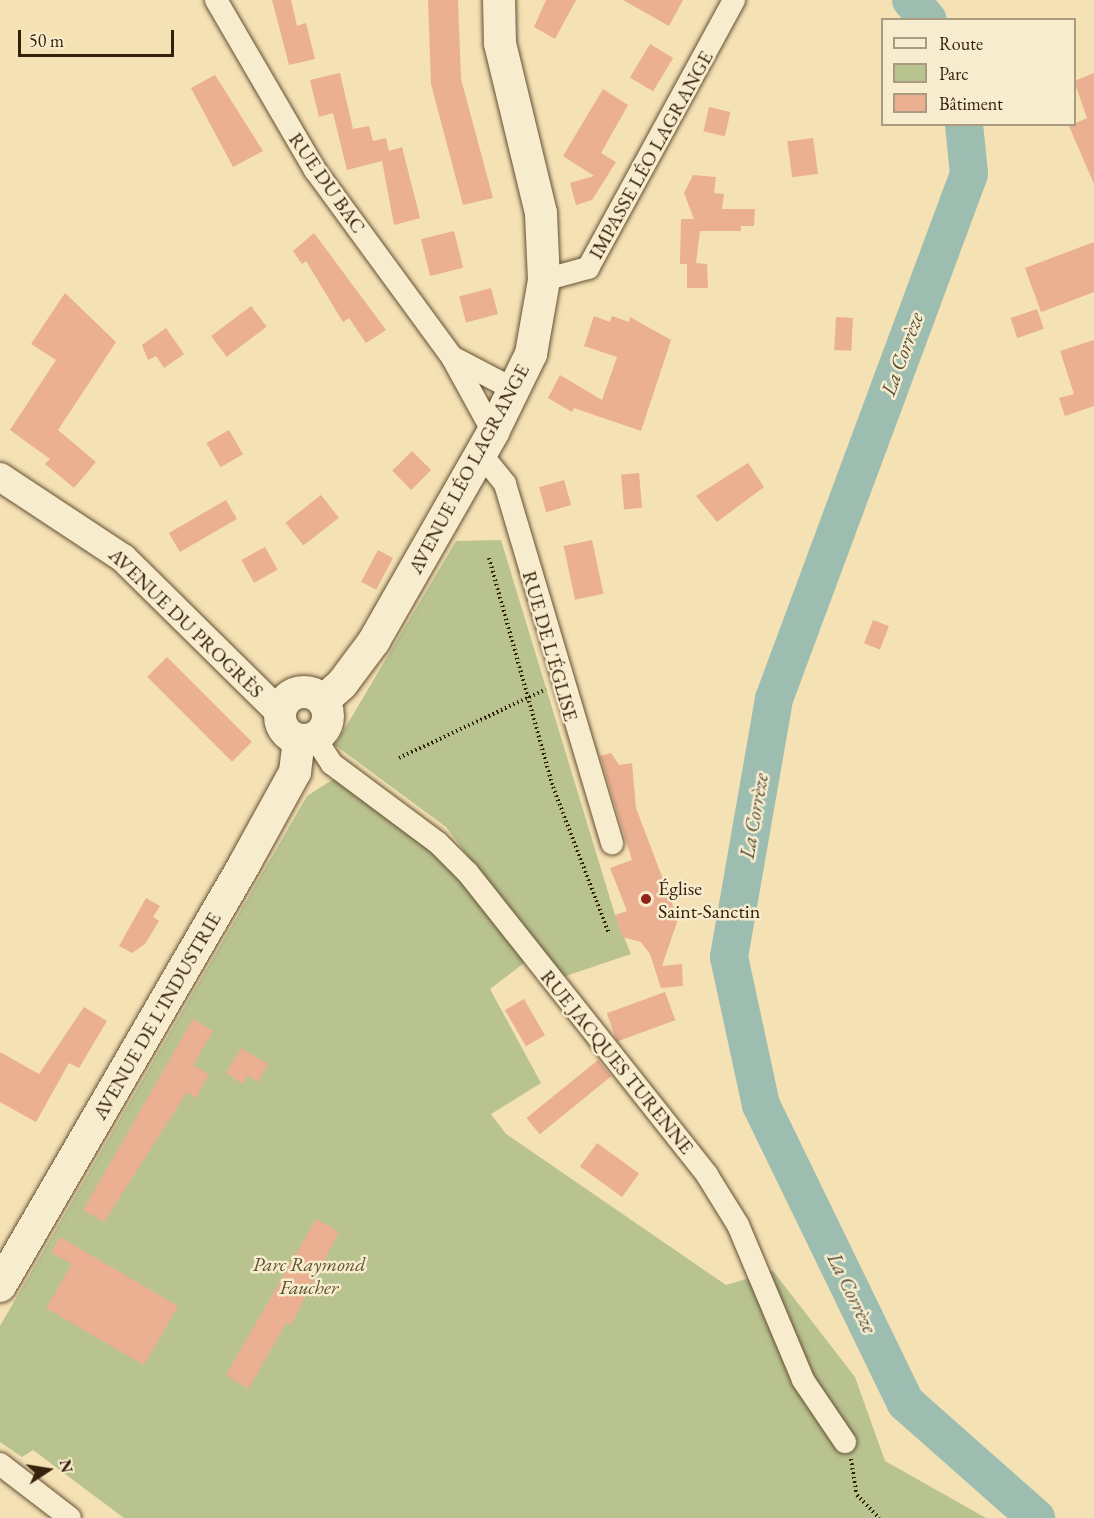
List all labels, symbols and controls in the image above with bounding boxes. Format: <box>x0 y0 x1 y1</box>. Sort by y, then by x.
scale bar <box>21 18 177 56</box>
legend <box>881 18 1076 126</box>
text: 50 m <box>29 29 64 52</box>
text: Route <box>939 32 983 55</box>
street label: IMPASSE LÉO LAGRANGE <box>584 47 718 263</box>
text: Parc <box>939 62 969 85</box>
text: Bâtiment <box>939 92 1003 115</box>
street label: RUE DU BAC <box>284 128 370 238</box>
water label: La Corrèze <box>875 309 929 399</box>
street label: AVENUE LÉO LAGRANGE <box>403 360 535 578</box>
street label: AVENUE DU PROGRÈS <box>104 543 268 703</box>
street label: RUE DE L'ÉGLISE <box>517 568 583 724</box>
water label: La Corrèze <box>734 771 774 861</box>
place label: Église Saint-Sanctin <box>658 876 760 923</box>
marker: Église Saint-Sanctin <box>639 892 653 906</box>
street label: AVENUE DE L'INDUSTRIE <box>88 908 226 1124</box>
street label: RUE JACQUES TURENNE <box>535 965 699 1159</box>
water label: La Corrèze <box>822 1248 882 1338</box>
park label: Parc Raymond Faucher <box>252 1252 366 1299</box>
north arrow <box>18 1440 78 1500</box>
text: N <box>54 1458 78 1475</box>

